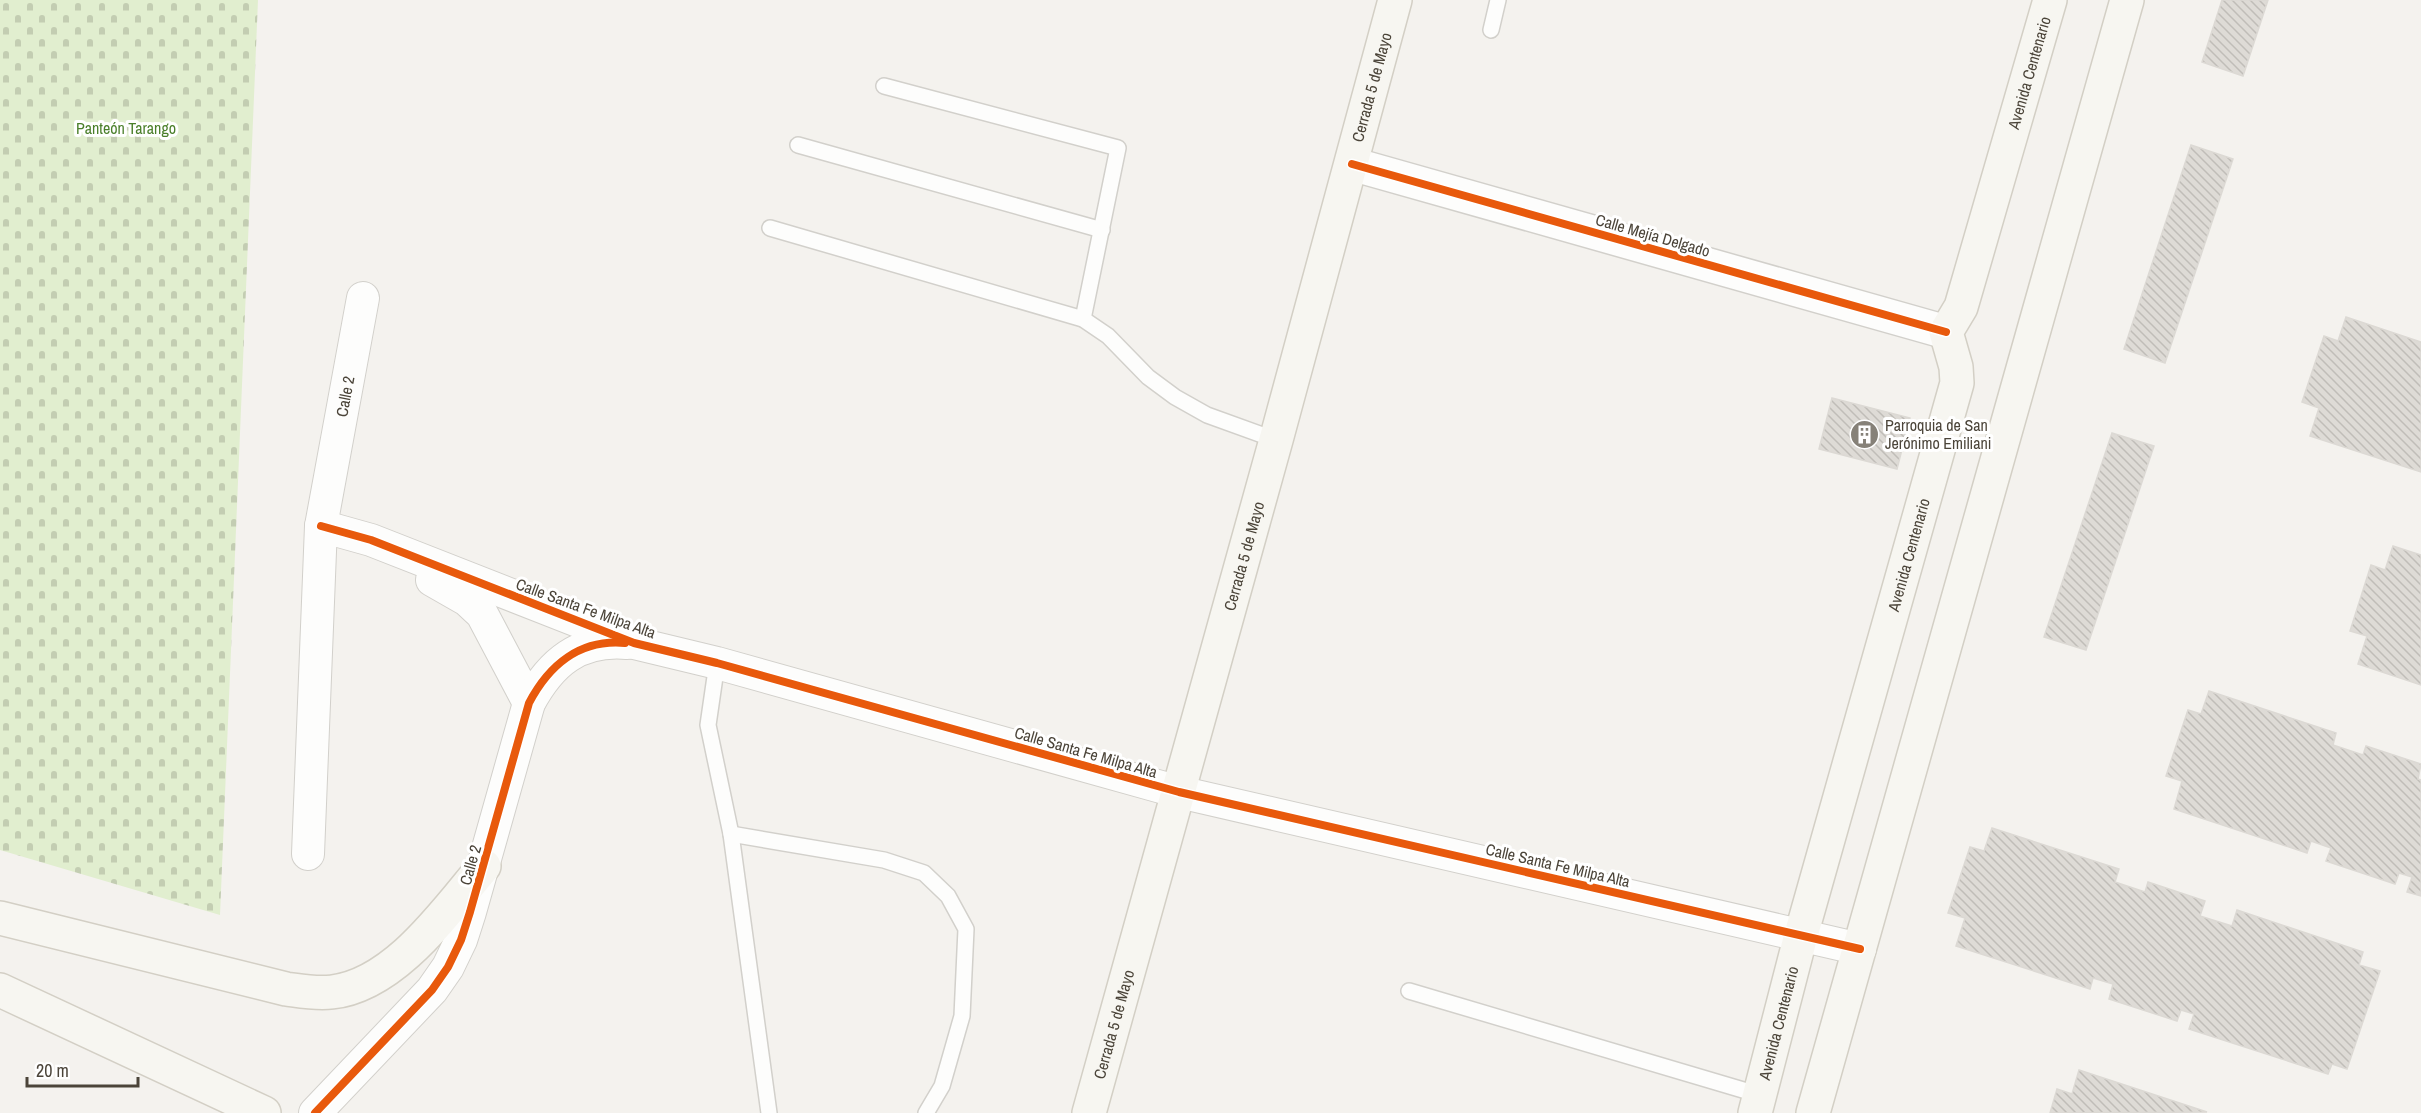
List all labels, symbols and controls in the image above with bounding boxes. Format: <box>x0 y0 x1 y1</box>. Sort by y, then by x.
street label: Avenida Centenario <box>2002 14 2056 133</box>
street label: Cerrada 5 de Mayo <box>1346 30 1397 144</box>
park label: Panteón Tarango <box>76 117 176 139</box>
street label: Calle Mejía Delgado <box>1593 208 1713 262</box>
street label: Calle 2 <box>330 374 359 419</box>
place label: Parroquia de San Jerónimo Emiliani <box>1885 414 1991 454</box>
building icon: Parroquia de San Jerónimo Emiliani <box>1848 418 1880 450</box>
street label: Avenida Centenario <box>1882 496 1935 615</box>
street label: Cerrada 5 de Mayo <box>1218 499 1269 613</box>
street label: Calle Santa Fe Milpa Alta <box>513 572 660 644</box>
street label: Calle Santa Fe Milpa Alta <box>1012 721 1161 783</box>
street label: Calle Santa Fe Milpa Alta <box>1484 838 1633 892</box>
street label: Calle 2 <box>454 842 486 888</box>
street label: Avenida Centenario <box>1753 964 1803 1083</box>
street label: Cerrada 5 de Mayo <box>1088 967 1139 1081</box>
scale bar <box>27 1050 138 1088</box>
text: 20 m <box>36 1058 69 1083</box>

